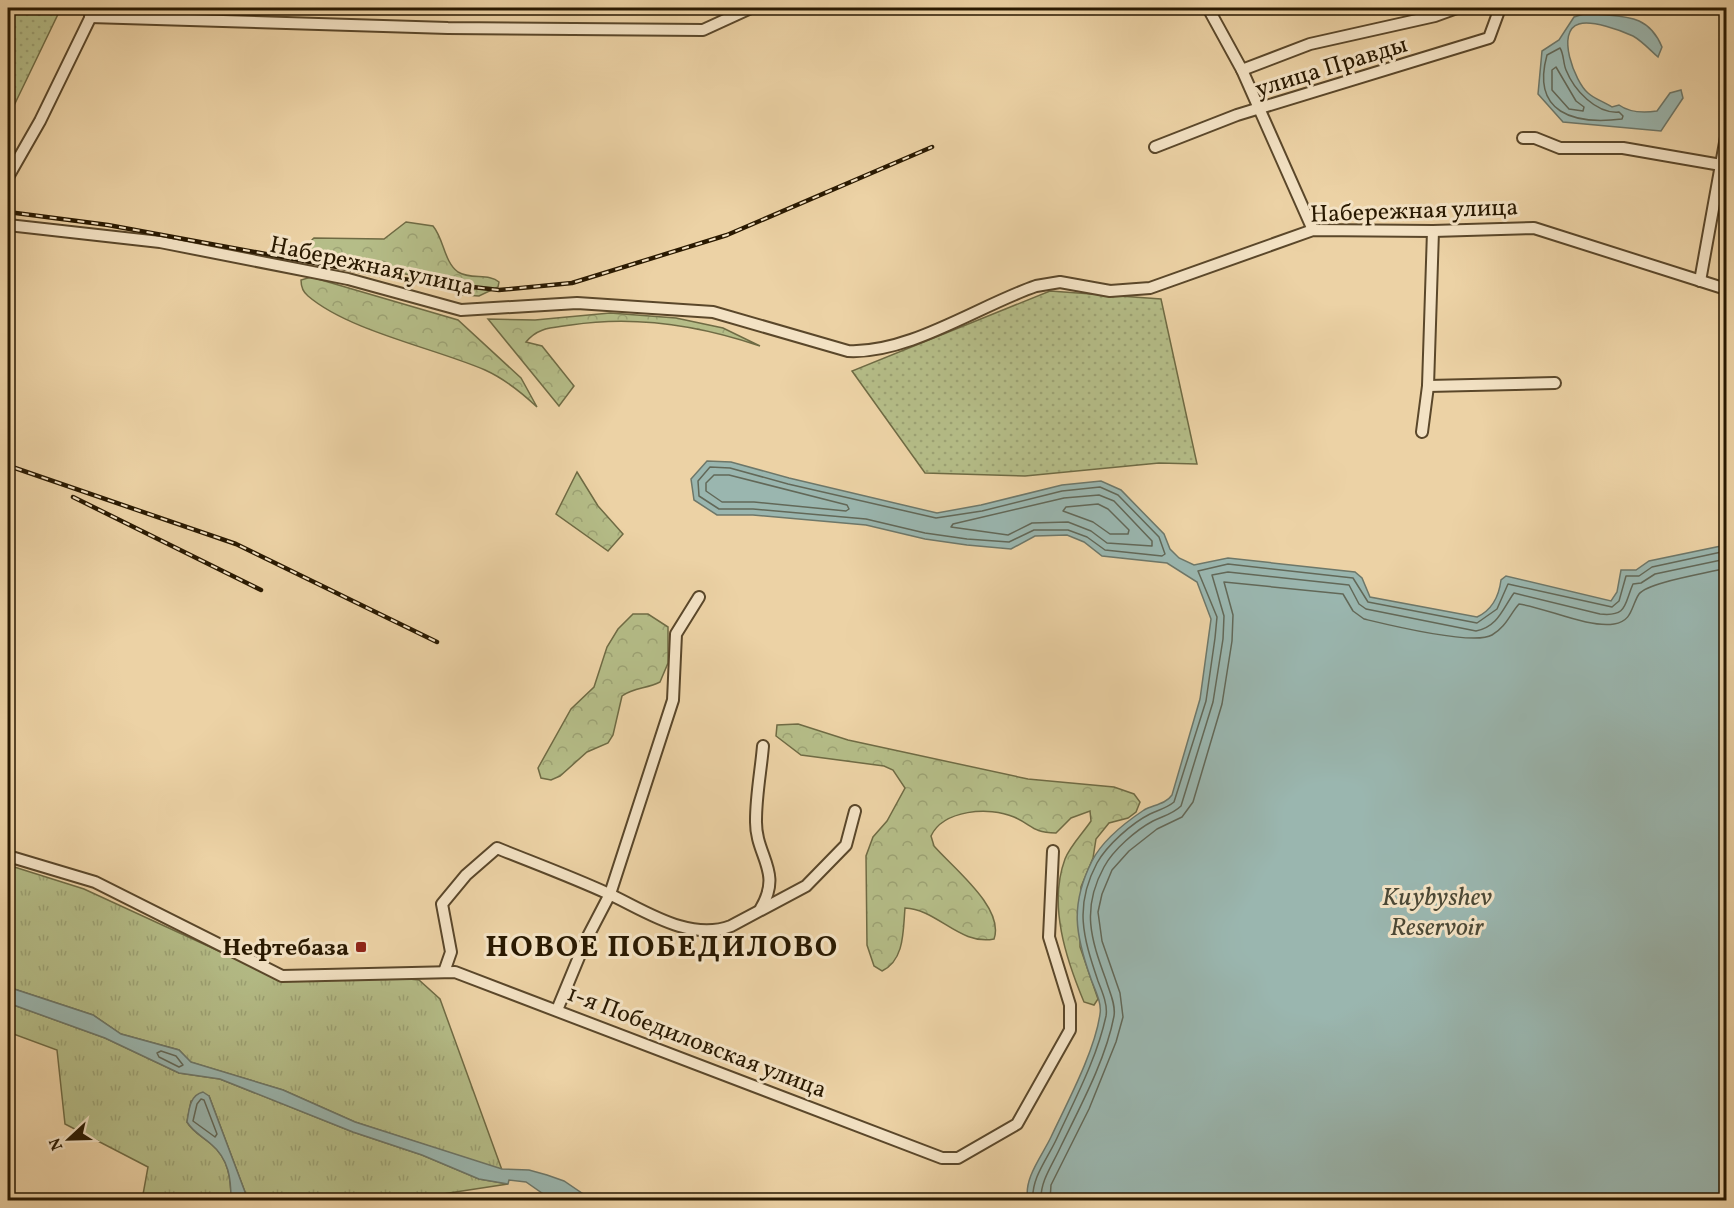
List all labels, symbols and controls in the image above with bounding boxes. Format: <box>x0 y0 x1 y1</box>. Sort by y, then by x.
street label: улица Правды <box>1251 29 1412 107</box>
street label: Набережная улица <box>1309 191 1519 233</box>
street label: Набережная улица <box>266 229 477 305</box>
water label: Kuybyshev Reservoir <box>1382 880 1492 946</box>
district label: НОВОЕ ПОБЕДИЛОВО <box>485 927 839 969</box>
place label: Нефтебаза <box>222 932 349 966</box>
marker: Нефтебаза <box>354 940 368 954</box>
street label: 1-я Победиловская улица <box>561 978 831 1108</box>
north arrow <box>39 1109 99 1169</box>
text: N <box>44 1134 69 1153</box>

